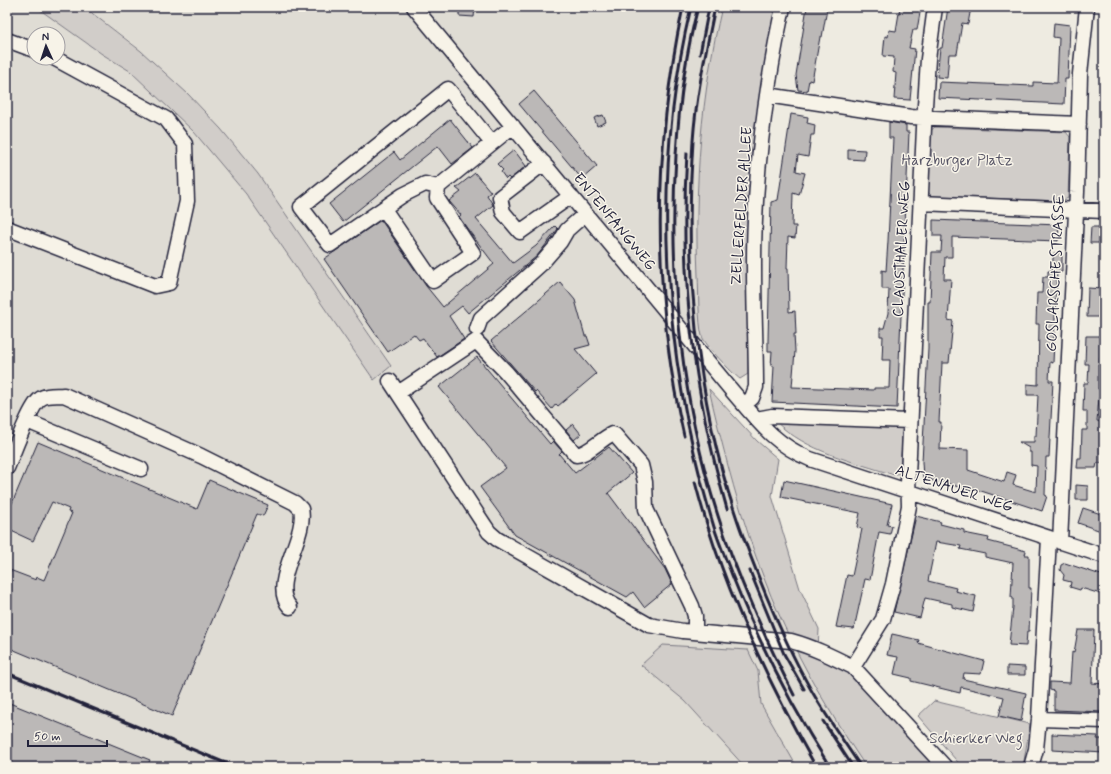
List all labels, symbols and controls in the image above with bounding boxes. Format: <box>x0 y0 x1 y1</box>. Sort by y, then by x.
north arrow <box>26 26 66 66</box>
text: N <box>42 30 50 44</box>
street label: ZELLERFELDER ALLEE <box>726 126 758 286</box>
park label: Harzburger Platz <box>901 151 1013 172</box>
street label: ENTENFANGWEG <box>568 169 660 275</box>
street label: CLAUSTHALER WEG <box>888 181 916 317</box>
street label: GOSLARSCHE STRASSE <box>1042 193 1070 352</box>
street label: ALTENAUER WEG <box>893 461 1015 517</box>
scale bar <box>28 722 107 748</box>
text: 50 m <box>34 729 61 745</box>
park label: Schierker Weg <box>929 729 1023 750</box>

